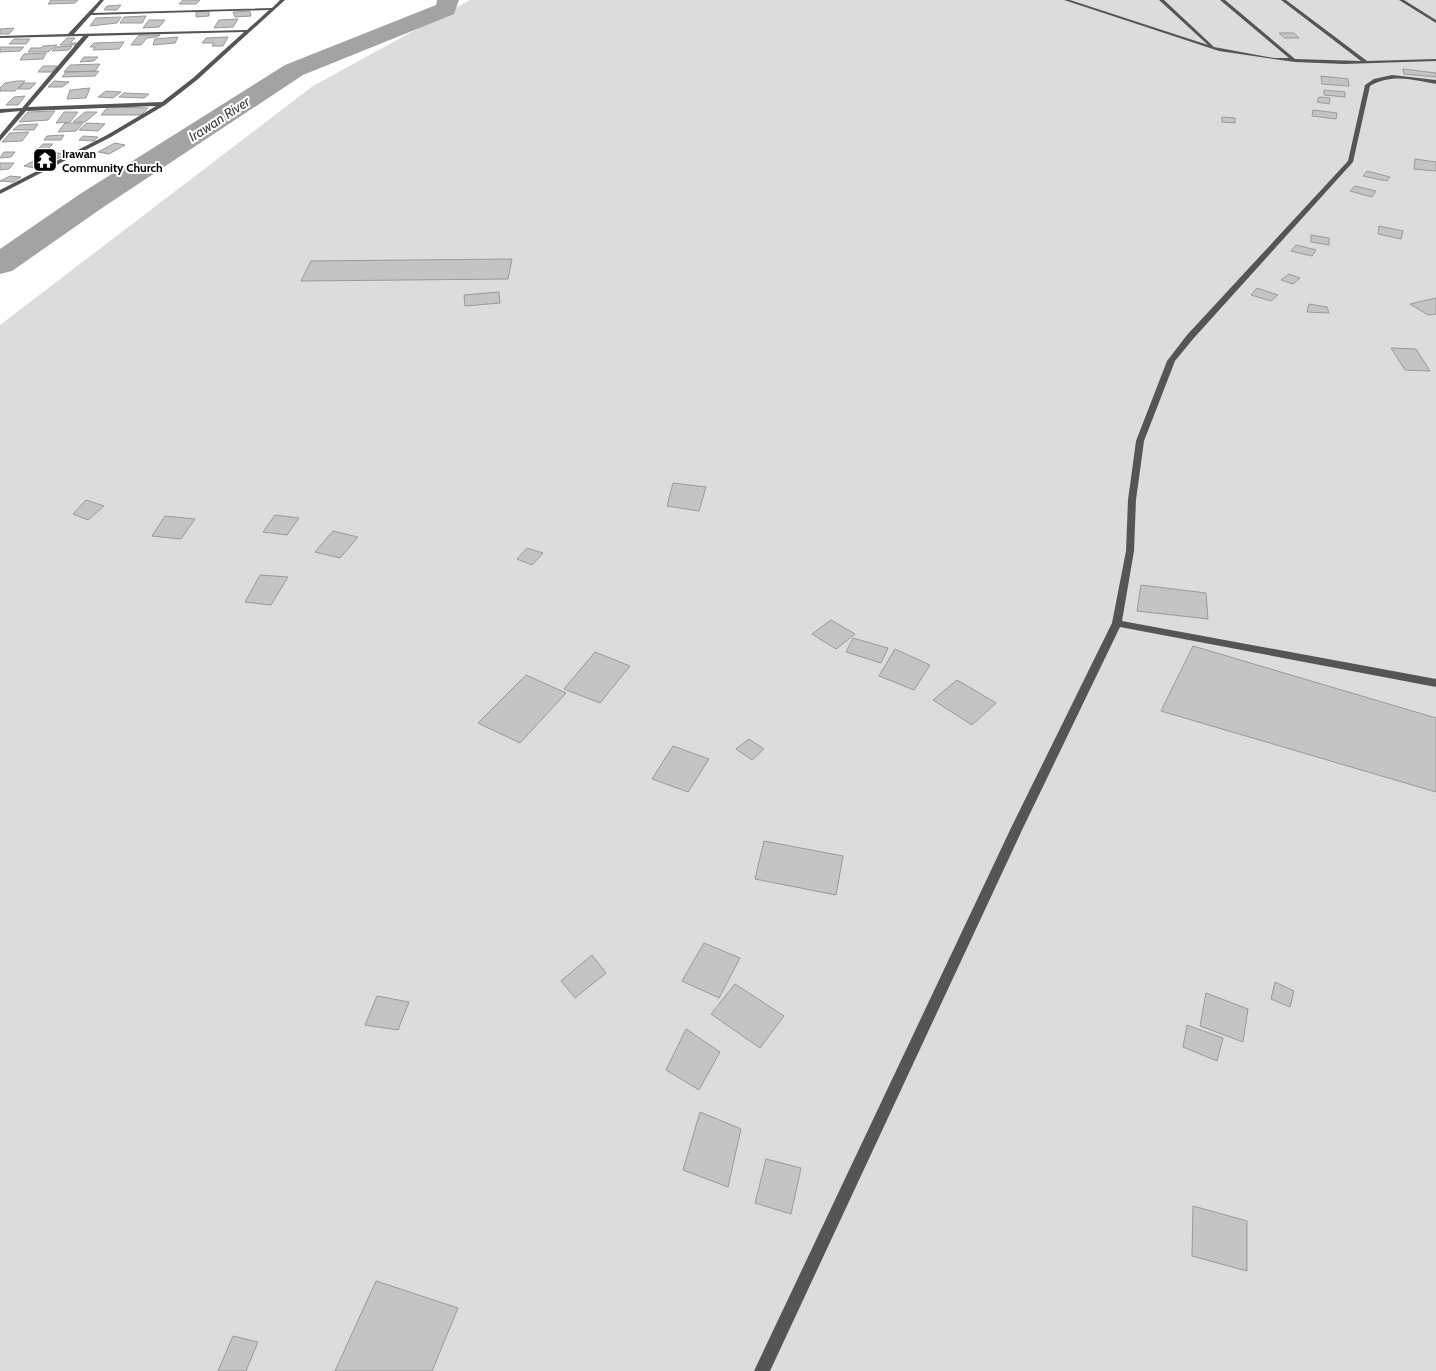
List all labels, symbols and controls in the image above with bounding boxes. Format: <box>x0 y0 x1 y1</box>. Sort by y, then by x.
water label: Irawan River <box>185 92 254 145</box>
place label: Irawan Community Church <box>62 146 163 175</box>
temple icon: Irawan Community Church <box>32 147 58 173</box>

